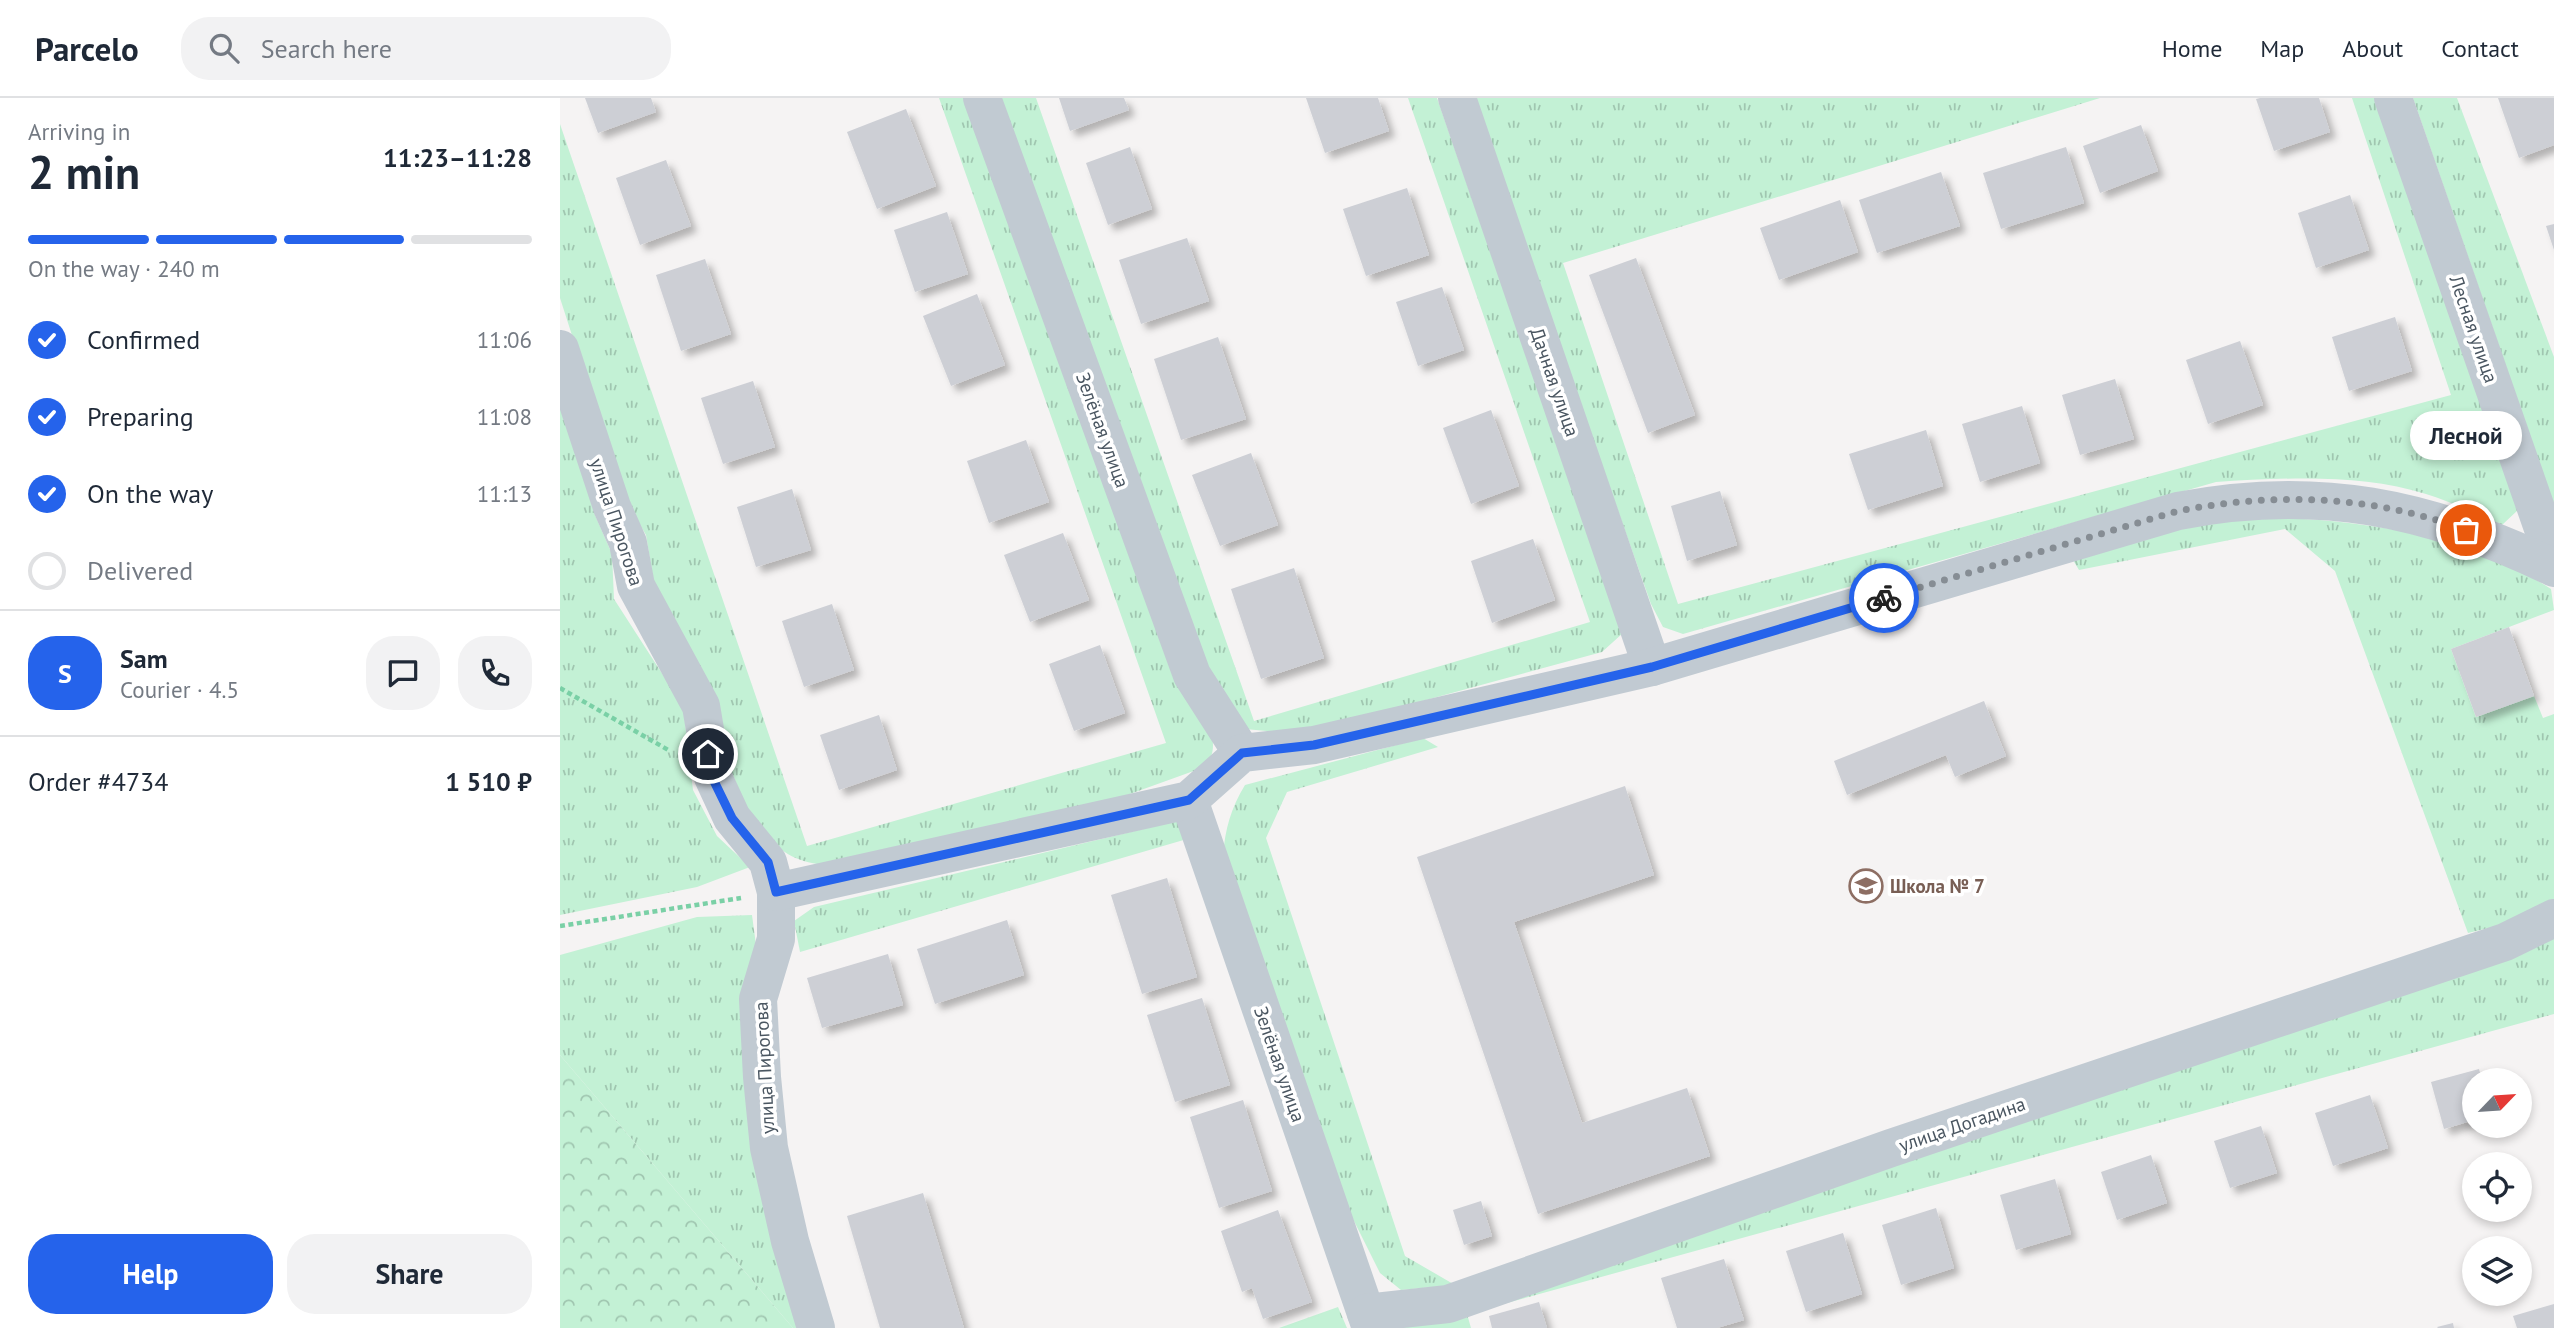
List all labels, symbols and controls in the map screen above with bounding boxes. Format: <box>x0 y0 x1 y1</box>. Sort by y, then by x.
search box <box>181 17 671 80</box>
text: Parcelo <box>35 27 139 70</box>
icon: search <box>205 29 243 67</box>
text: Search here <box>261 32 392 65</box>
text: Home <box>2162 33 2222 64</box>
text: Map <box>2260 33 2304 64</box>
text: About <box>2342 33 2403 64</box>
text: Contact <box>2441 33 2519 64</box>
text: Arriving in <box>28 117 130 146</box>
text: 11:23–11:28 <box>383 141 532 174</box>
text: 2 min <box>28 142 140 202</box>
text: On the way · 240 m <box>28 254 220 283</box>
street label: Лесная улица <box>2444 271 2504 386</box>
icon: check <box>28 321 66 359</box>
text: Confirmed <box>87 323 200 356</box>
street label: Дачная улица <box>1525 324 1585 440</box>
text: 11:06 <box>477 325 532 354</box>
street label: Зелёная улица <box>1071 369 1135 491</box>
icon: check <box>28 398 66 436</box>
text: Preparing <box>87 400 194 433</box>
text: 11:08 <box>477 402 532 431</box>
callout: Лесной <box>2410 411 2522 460</box>
text: Лесной <box>2429 421 2503 450</box>
street label: улица Пирогова <box>585 455 649 589</box>
icon: check <box>28 475 66 513</box>
text: On the way <box>87 477 213 510</box>
text: 11:13 <box>477 479 532 508</box>
pin <box>2436 500 2496 560</box>
icon: bag <box>2447 511 2485 549</box>
text: Delivered <box>87 554 193 587</box>
courier <box>1849 563 1919 633</box>
icon: bike <box>1865 579 1903 617</box>
button: chat <box>366 636 440 710</box>
button: phone <box>458 636 532 710</box>
text: Sam <box>120 642 168 675</box>
text: S <box>58 657 72 690</box>
text: Courier · 4.5 <box>120 675 239 704</box>
pin <box>678 724 738 784</box>
icon: home <box>689 735 727 773</box>
text: Order #4734 <box>28 765 168 798</box>
text: 1 510 ₽ <box>445 765 532 798</box>
school or university icon: Школа № 7 <box>1847 867 1885 905</box>
place label: Школа № 7 <box>1890 874 1985 898</box>
street label: улица Пирогова <box>749 1001 779 1135</box>
street label: Зелёная улица <box>1249 1003 1311 1125</box>
north arrow <box>2462 1068 2532 1138</box>
map controls <box>2462 1068 2532 1306</box>
street label: улица Догадина <box>1896 1091 2028 1157</box>
button: locate <box>2462 1152 2532 1222</box>
button: Help <box>28 1234 273 1314</box>
button: Share <box>287 1234 532 1314</box>
button: layers <box>2462 1236 2532 1306</box>

